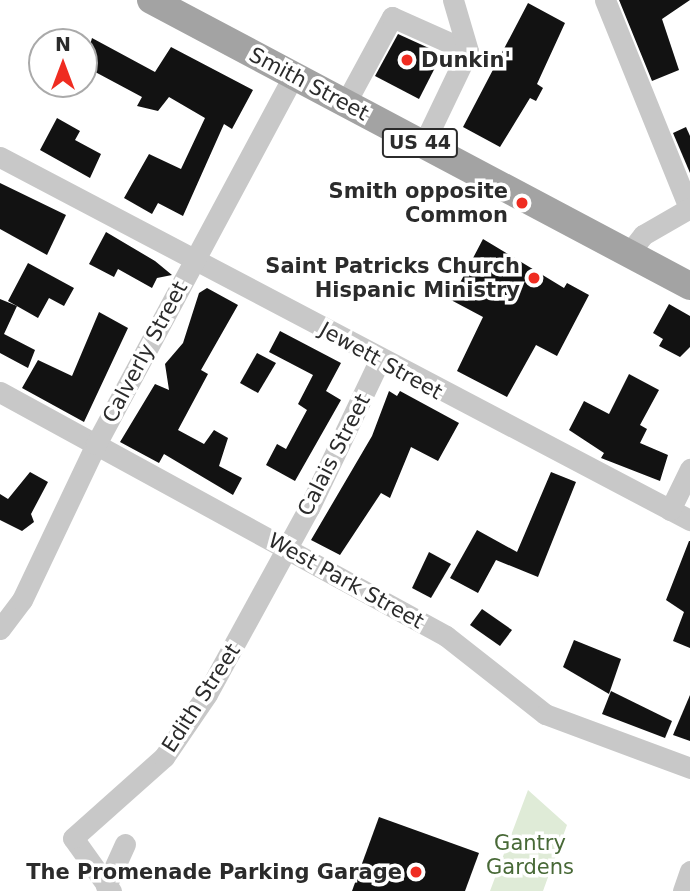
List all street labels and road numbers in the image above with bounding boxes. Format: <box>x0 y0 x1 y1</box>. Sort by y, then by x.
street label: Smith Street <box>245 42 373 126</box>
road number: US 44 <box>382 127 458 158</box>
street label: Calverly Street <box>97 277 193 427</box>
street label: Jewett Street <box>315 317 447 405</box>
street label: Calais Street <box>292 390 376 520</box>
street label: West Park Street <box>264 528 428 634</box>
street label: Edith Street <box>157 639 245 757</box>

